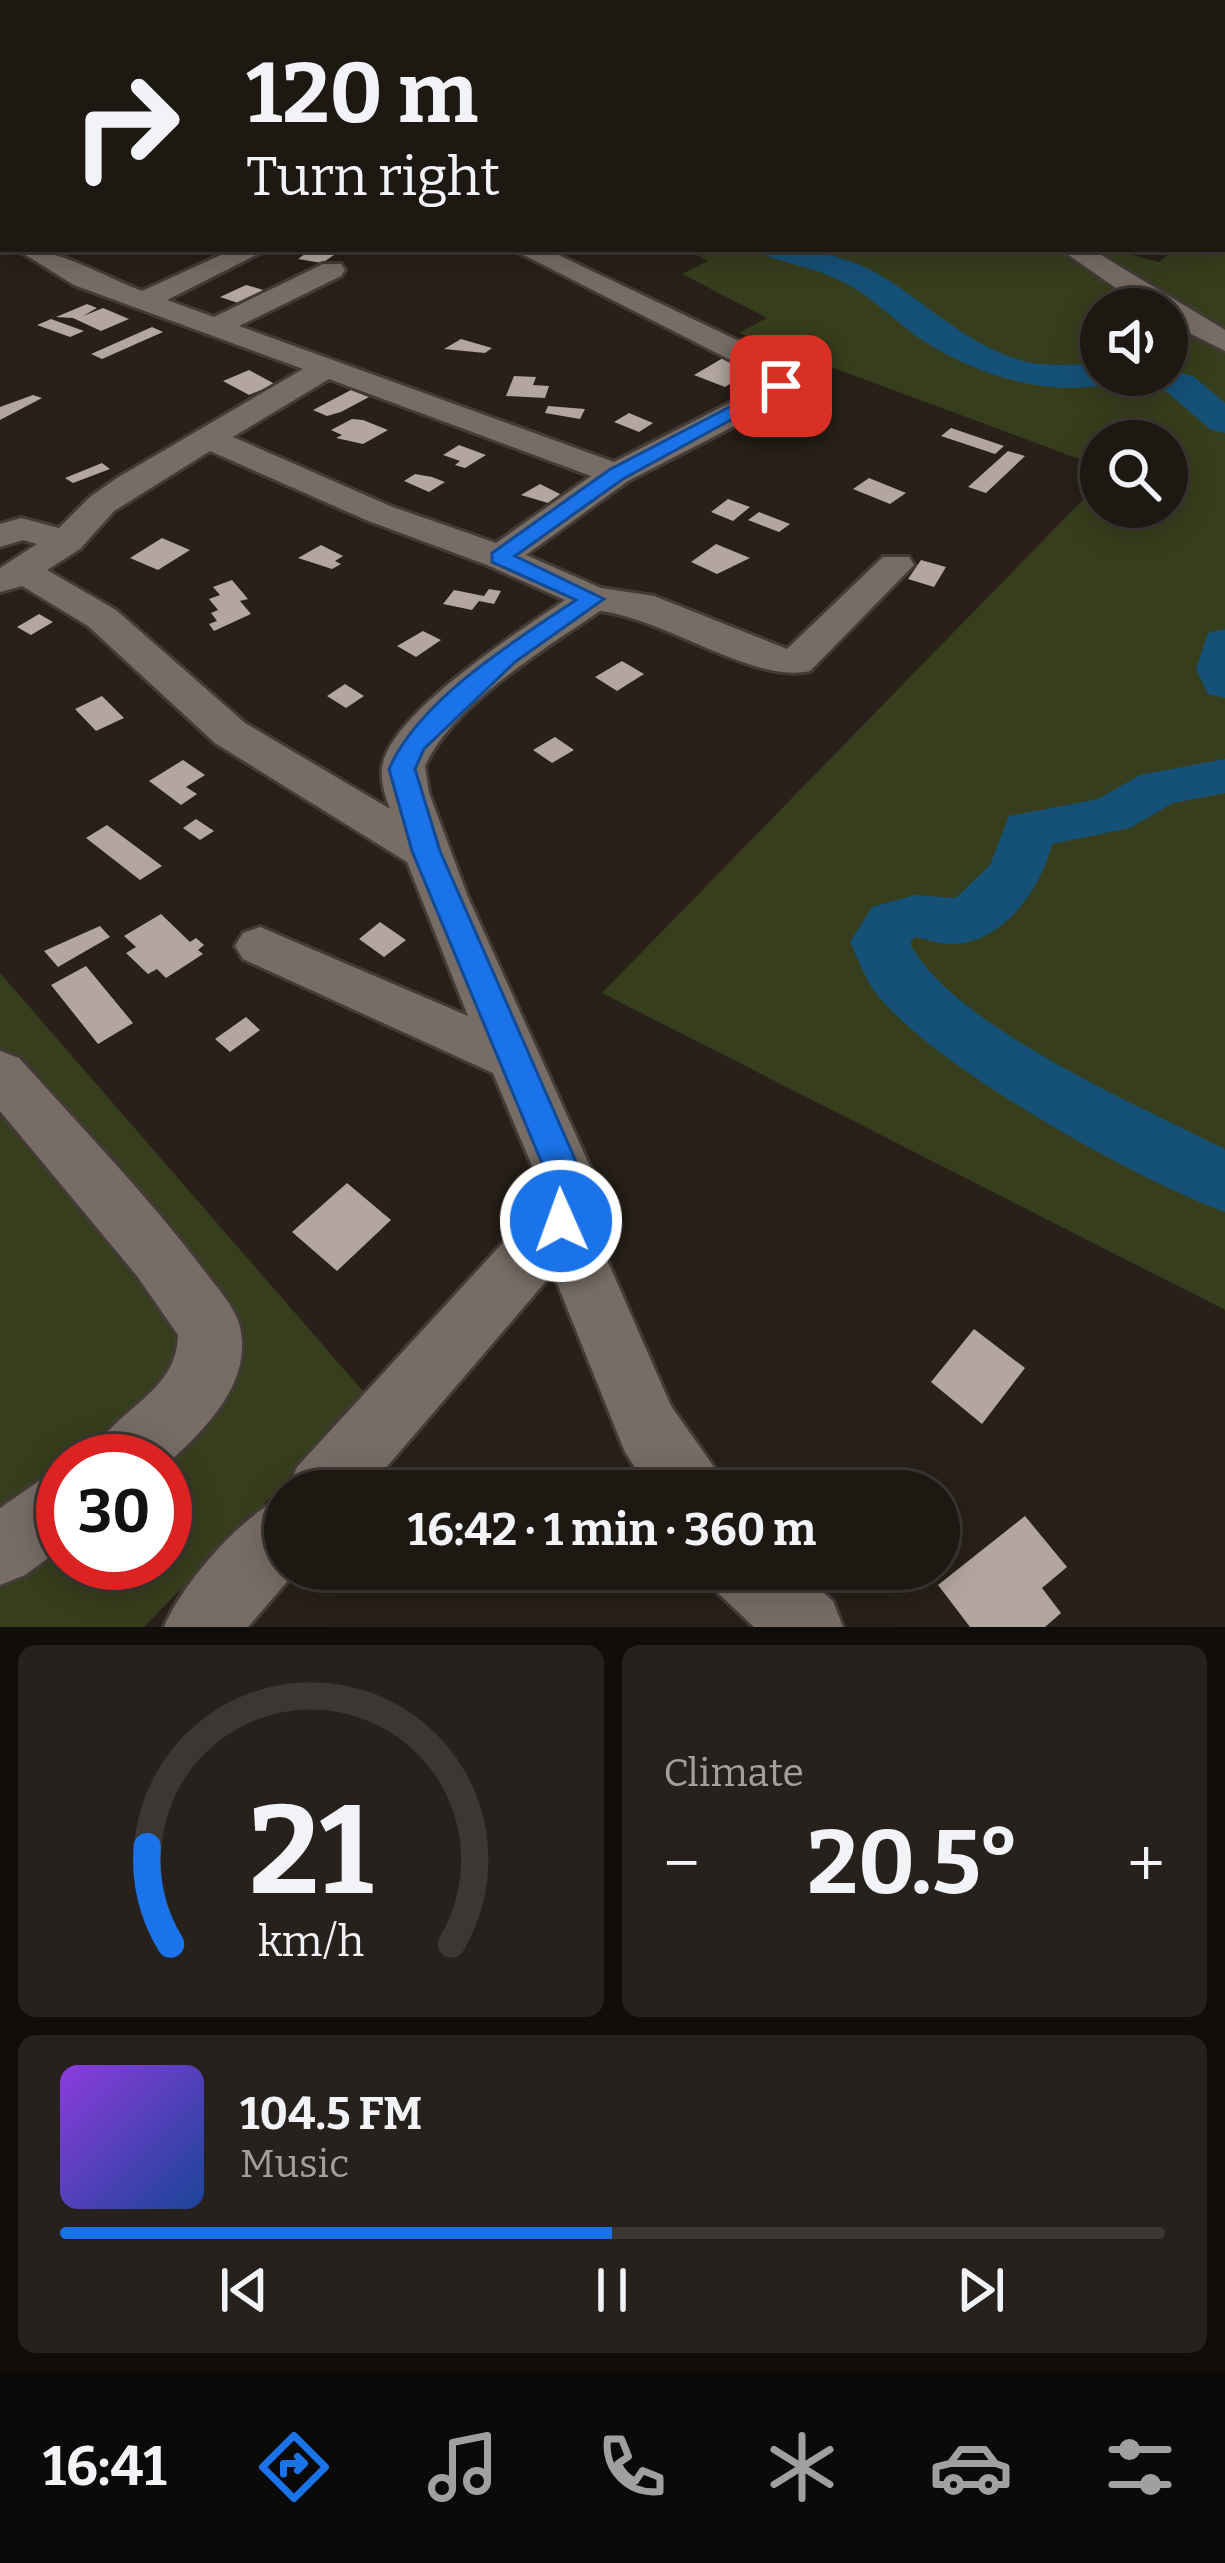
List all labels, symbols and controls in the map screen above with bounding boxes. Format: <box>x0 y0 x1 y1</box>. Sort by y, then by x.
text: 120 m <box>246 43 478 144</box>
icon: right <box>48 48 204 204</box>
text: Turn right <box>246 145 500 209</box>
map controls <box>1080 288 1188 528</box>
button: sound <box>1080 288 1188 396</box>
pin <box>730 335 832 437</box>
icon: arrive <box>748 353 814 419</box>
button: search <box>1080 420 1188 528</box>
position arrow <box>498 1158 624 1284</box>
speed limit sign: 30 <box>36 1434 192 1590</box>
text: 16:42 · 1 min · 360 m <box>408 1503 816 1557</box>
text: Climate <box>664 1750 804 1796</box>
text: 21 <box>249 1776 373 1926</box>
text: 20.5° <box>807 1809 1020 1917</box>
text: − <box>664 1824 700 1903</box>
text: + <box>1127 1824 1165 1903</box>
text: km/h <box>258 1916 364 1967</box>
text: 104.5 FM <box>240 2087 422 2141</box>
text: Music <box>240 2141 349 2187</box>
icon: previous <box>211 2257 277 2323</box>
icon: pause <box>579 2257 645 2323</box>
icon: next <box>948 2257 1014 2323</box>
icon: directions <box>252 2425 336 2509</box>
icon: music <box>421 2425 505 2509</box>
icon: phone <box>590 2425 674 2509</box>
icon: climate <box>760 2425 844 2509</box>
icon: car <box>929 2425 1013 2509</box>
icon: filters <box>1098 2425 1182 2509</box>
text: 16:41 <box>43 2435 167 2499</box>

